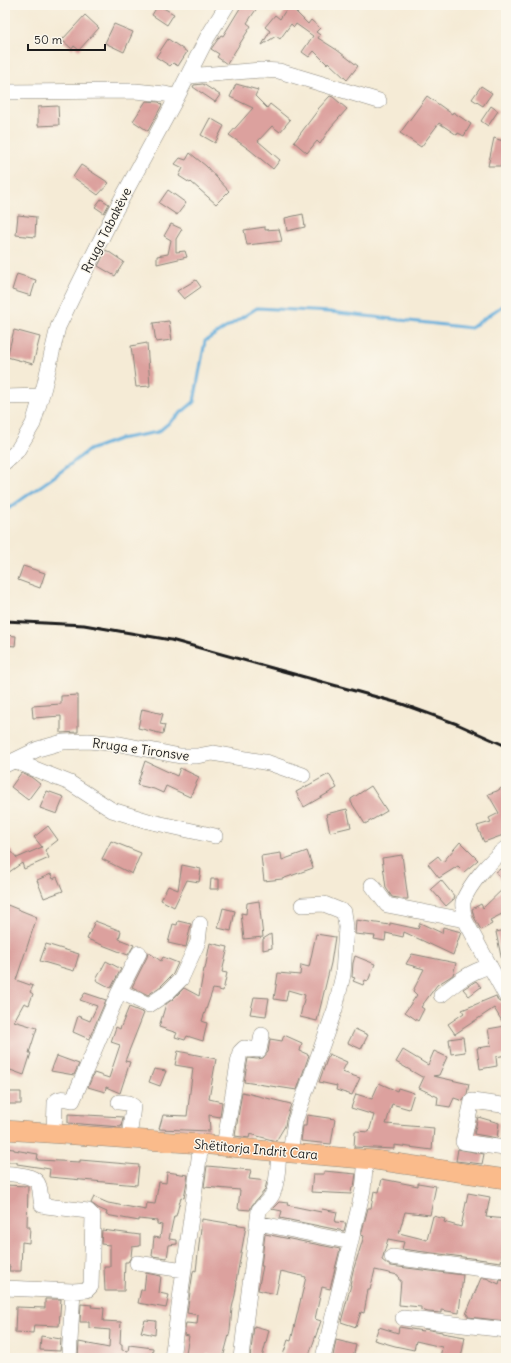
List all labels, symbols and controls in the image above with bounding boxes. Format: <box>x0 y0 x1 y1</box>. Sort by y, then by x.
scale bar <box>28 26 105 52</box>
text: 50 m <box>34 32 63 47</box>
street label: Rruga Tabakëve <box>78 185 135 276</box>
street label: Rruga e Tironsve <box>91 734 191 765</box>
street label: Shëtitorja Indrit Cara <box>193 1136 319 1163</box>

